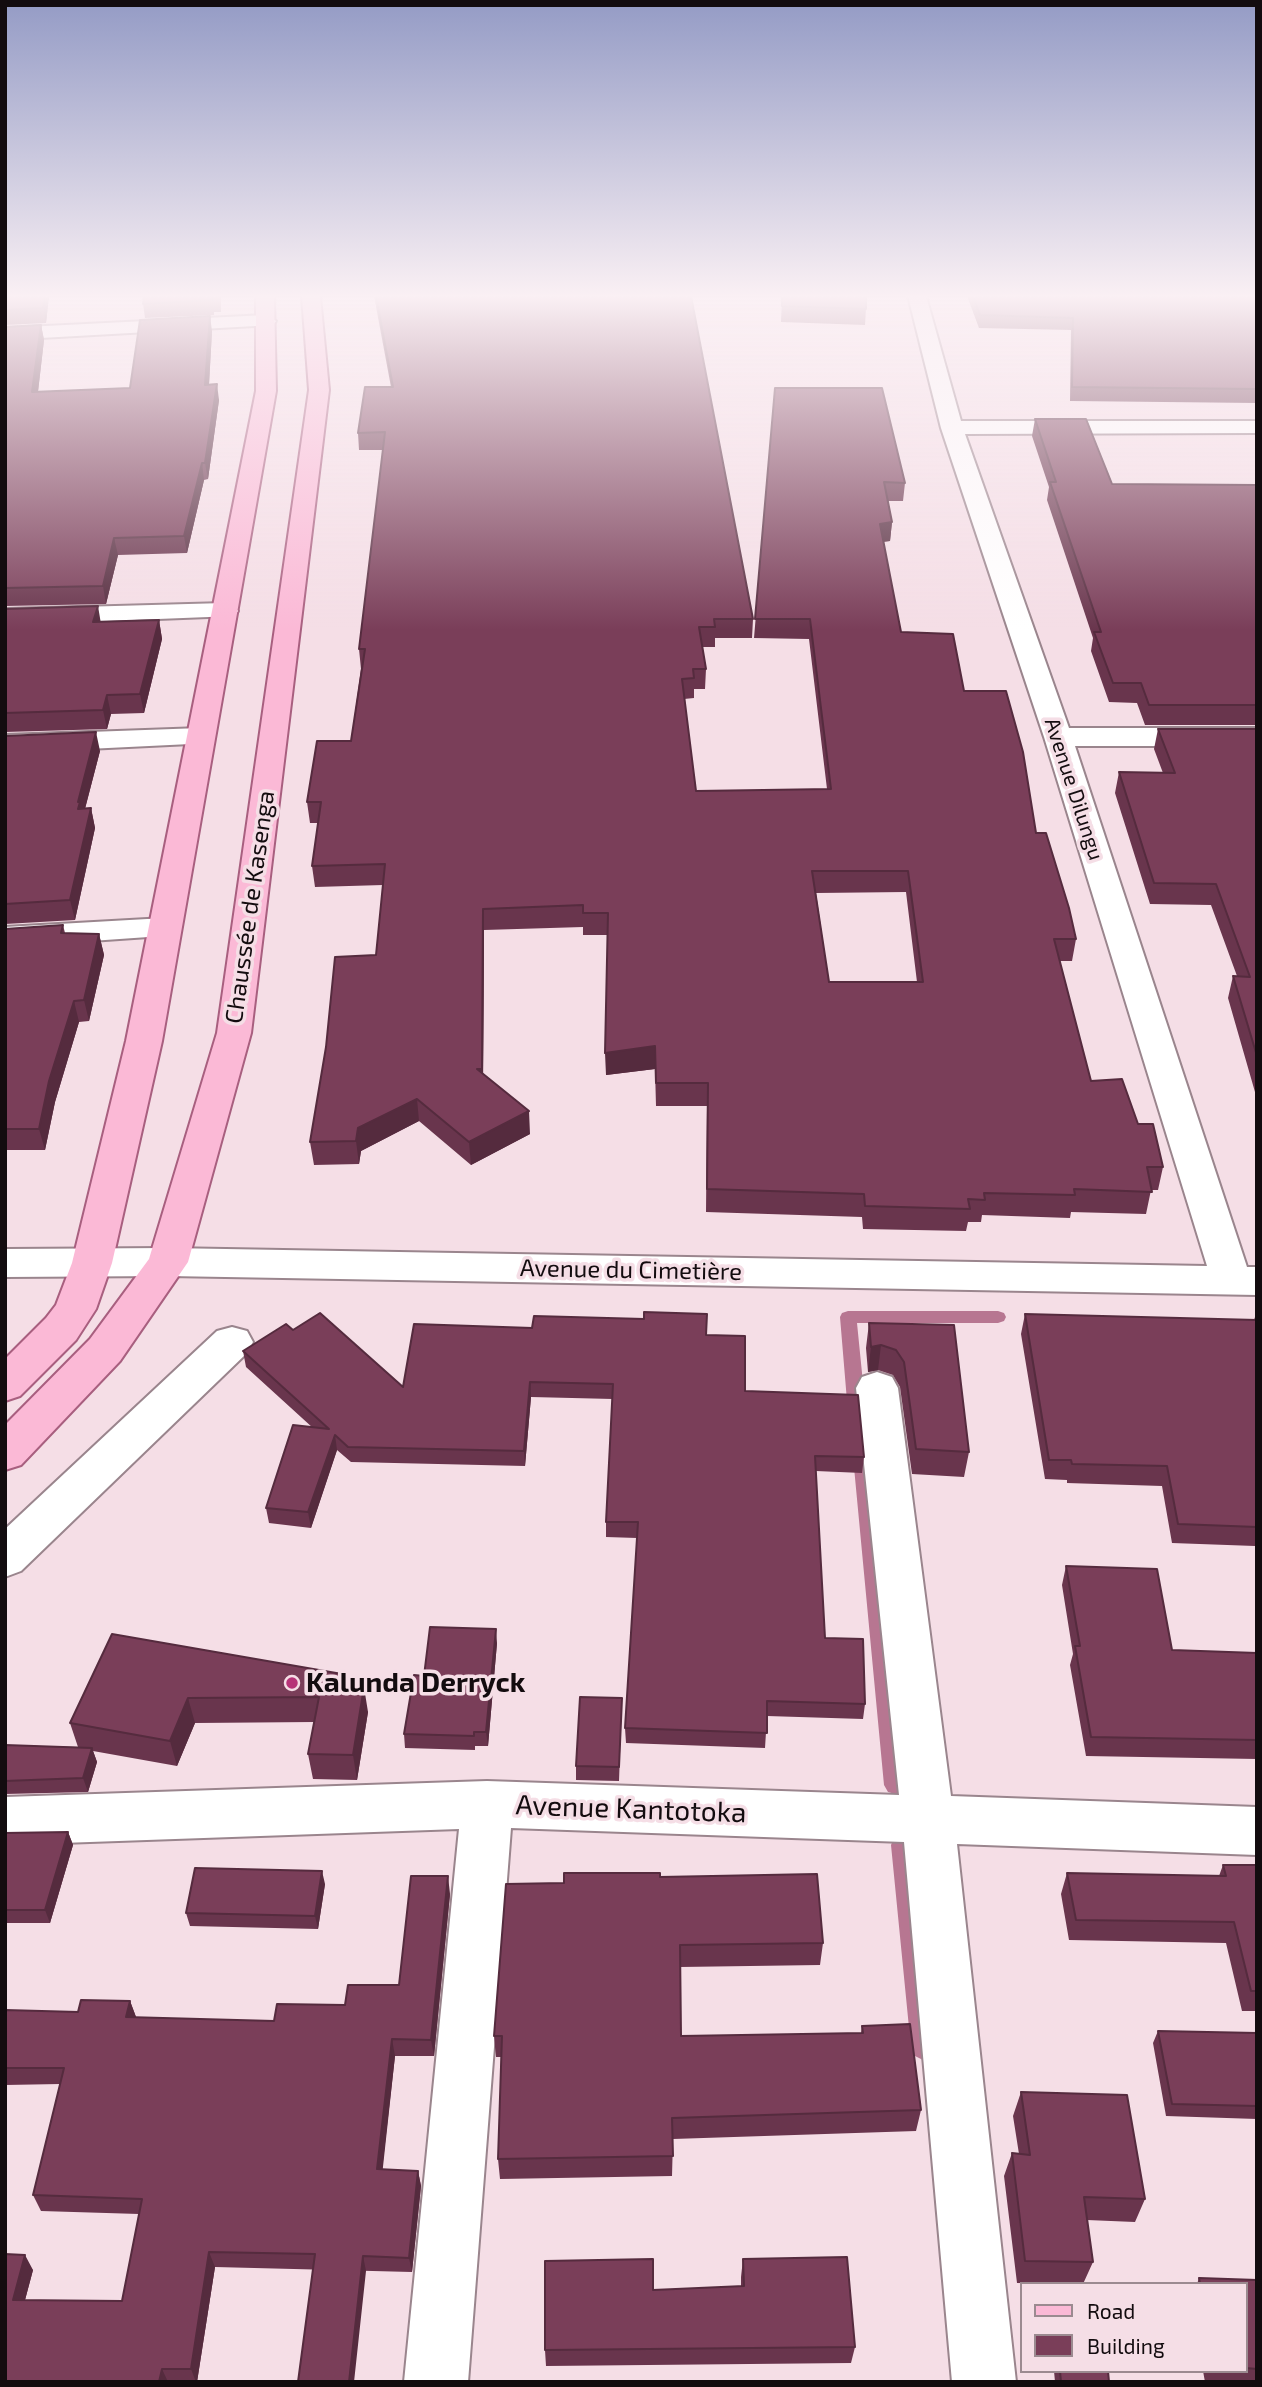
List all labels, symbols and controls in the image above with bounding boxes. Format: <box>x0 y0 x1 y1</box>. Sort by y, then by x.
street label: Avenue Dilungu <box>1039 715 1109 863</box>
street label: Chaussée de Kasenga <box>219 789 281 1025</box>
street label: Avenue du Cimetière <box>520 1254 742 1286</box>
place label: Kalunda Derryck <box>306 1666 525 1700</box>
marker: Kalunda Derryck <box>284 1675 300 1691</box>
street label: Avenue Kantotoka <box>515 1788 747 1830</box>
legend <box>1020 2282 1248 2373</box>
text: Road <box>1087 2298 1135 2323</box>
text: Building <box>1087 2333 1165 2358</box>

